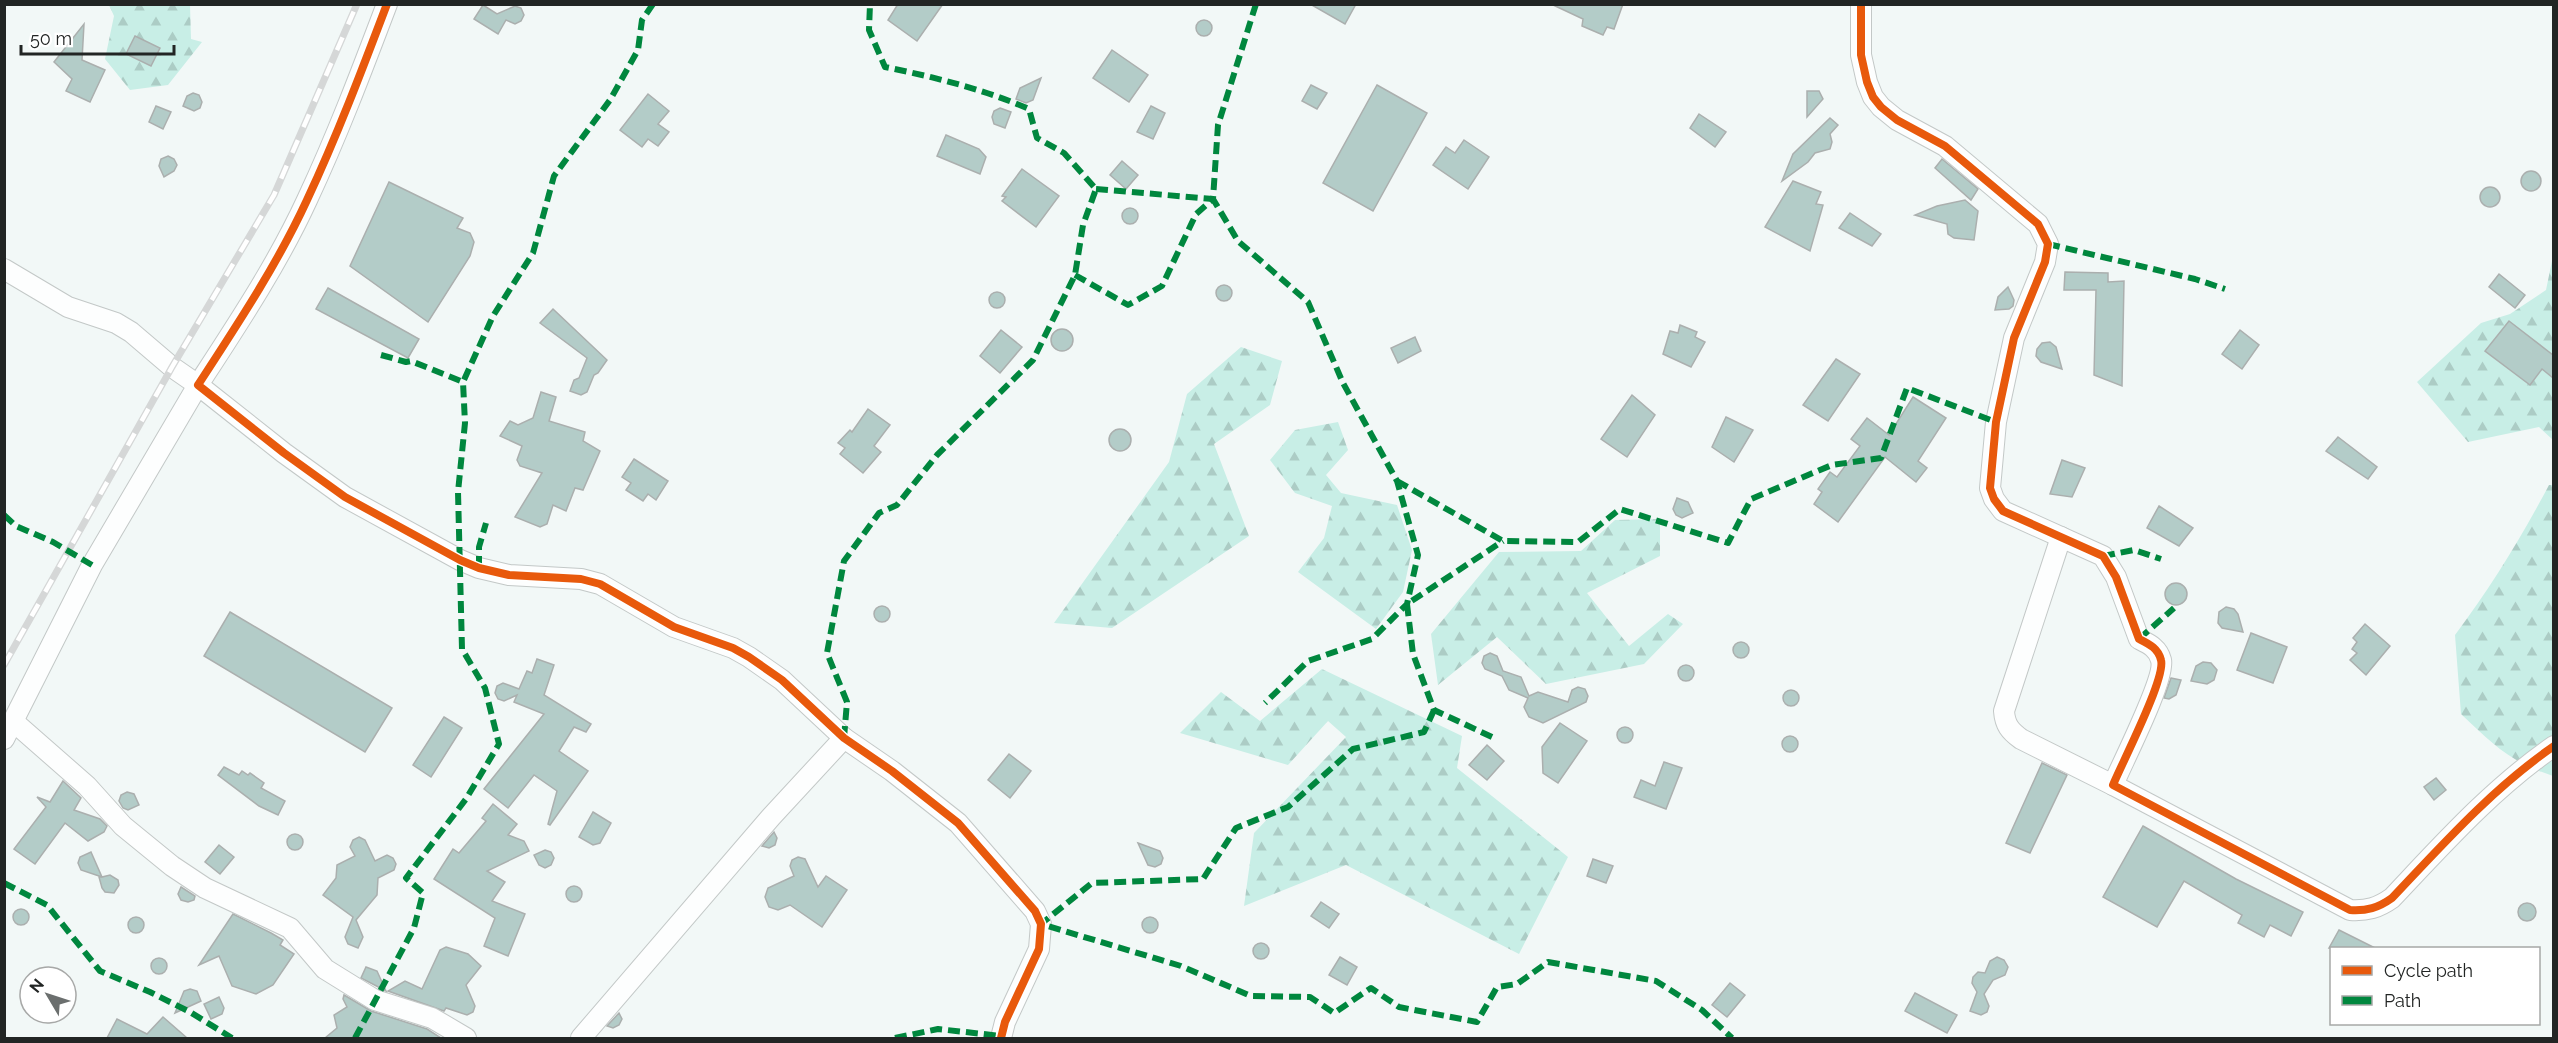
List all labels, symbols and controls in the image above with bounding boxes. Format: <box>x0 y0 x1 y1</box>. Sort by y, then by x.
scale bar <box>21 18 174 56</box>
text: 50 m <box>30 28 72 49</box>
legend <box>2330 947 2540 1025</box>
text: Cycle path <box>2384 960 2473 981</box>
north arrow <box>18 965 78 1025</box>
text: N <box>26 975 48 997</box>
text: Path <box>2384 990 2421 1011</box>

